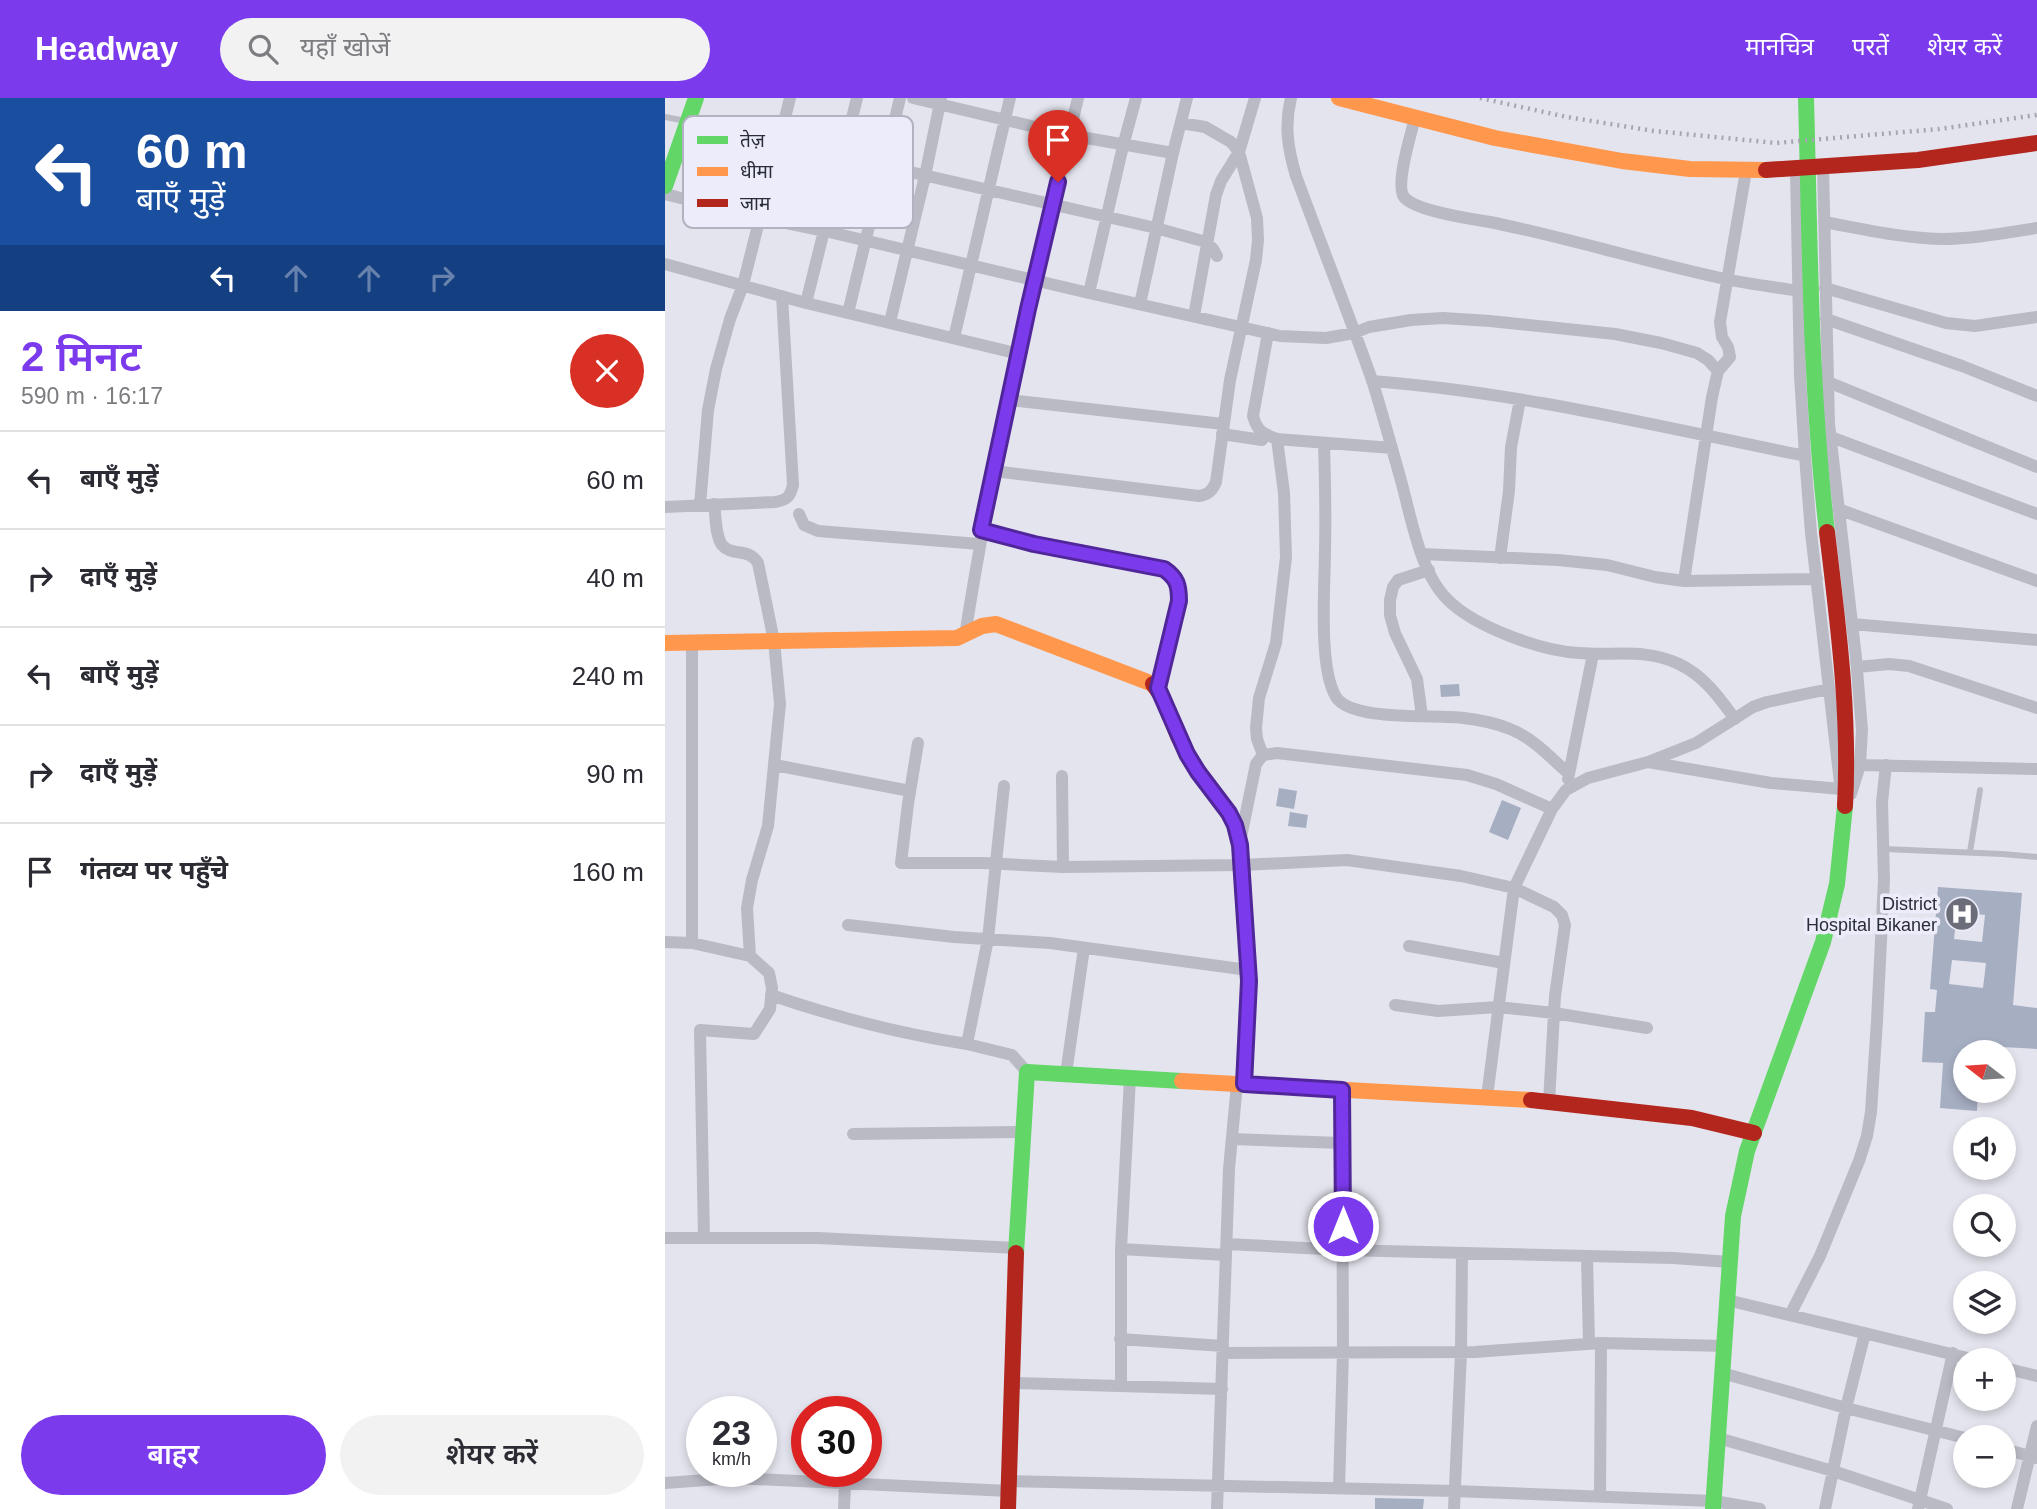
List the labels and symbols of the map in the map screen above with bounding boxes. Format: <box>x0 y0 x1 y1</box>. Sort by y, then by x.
pin <box>1028 110 1088 182</box>
legend <box>683 116 913 228</box>
text: तेज़ <box>740 129 766 151</box>
text: धीमा <box>740 161 774 182</box>
text: जाम <box>740 193 771 214</box>
place label: District Hospital Bikaner <box>1806 894 1937 935</box>
hospital icon: District Hospital Bikaner <box>1943 895 1981 933</box>
north arrow <box>1953 1040 2016 1102</box>
position arrow <box>1306 1189 1380 1263</box>
speed limit sign: 30 <box>791 1396 882 1487</box>

